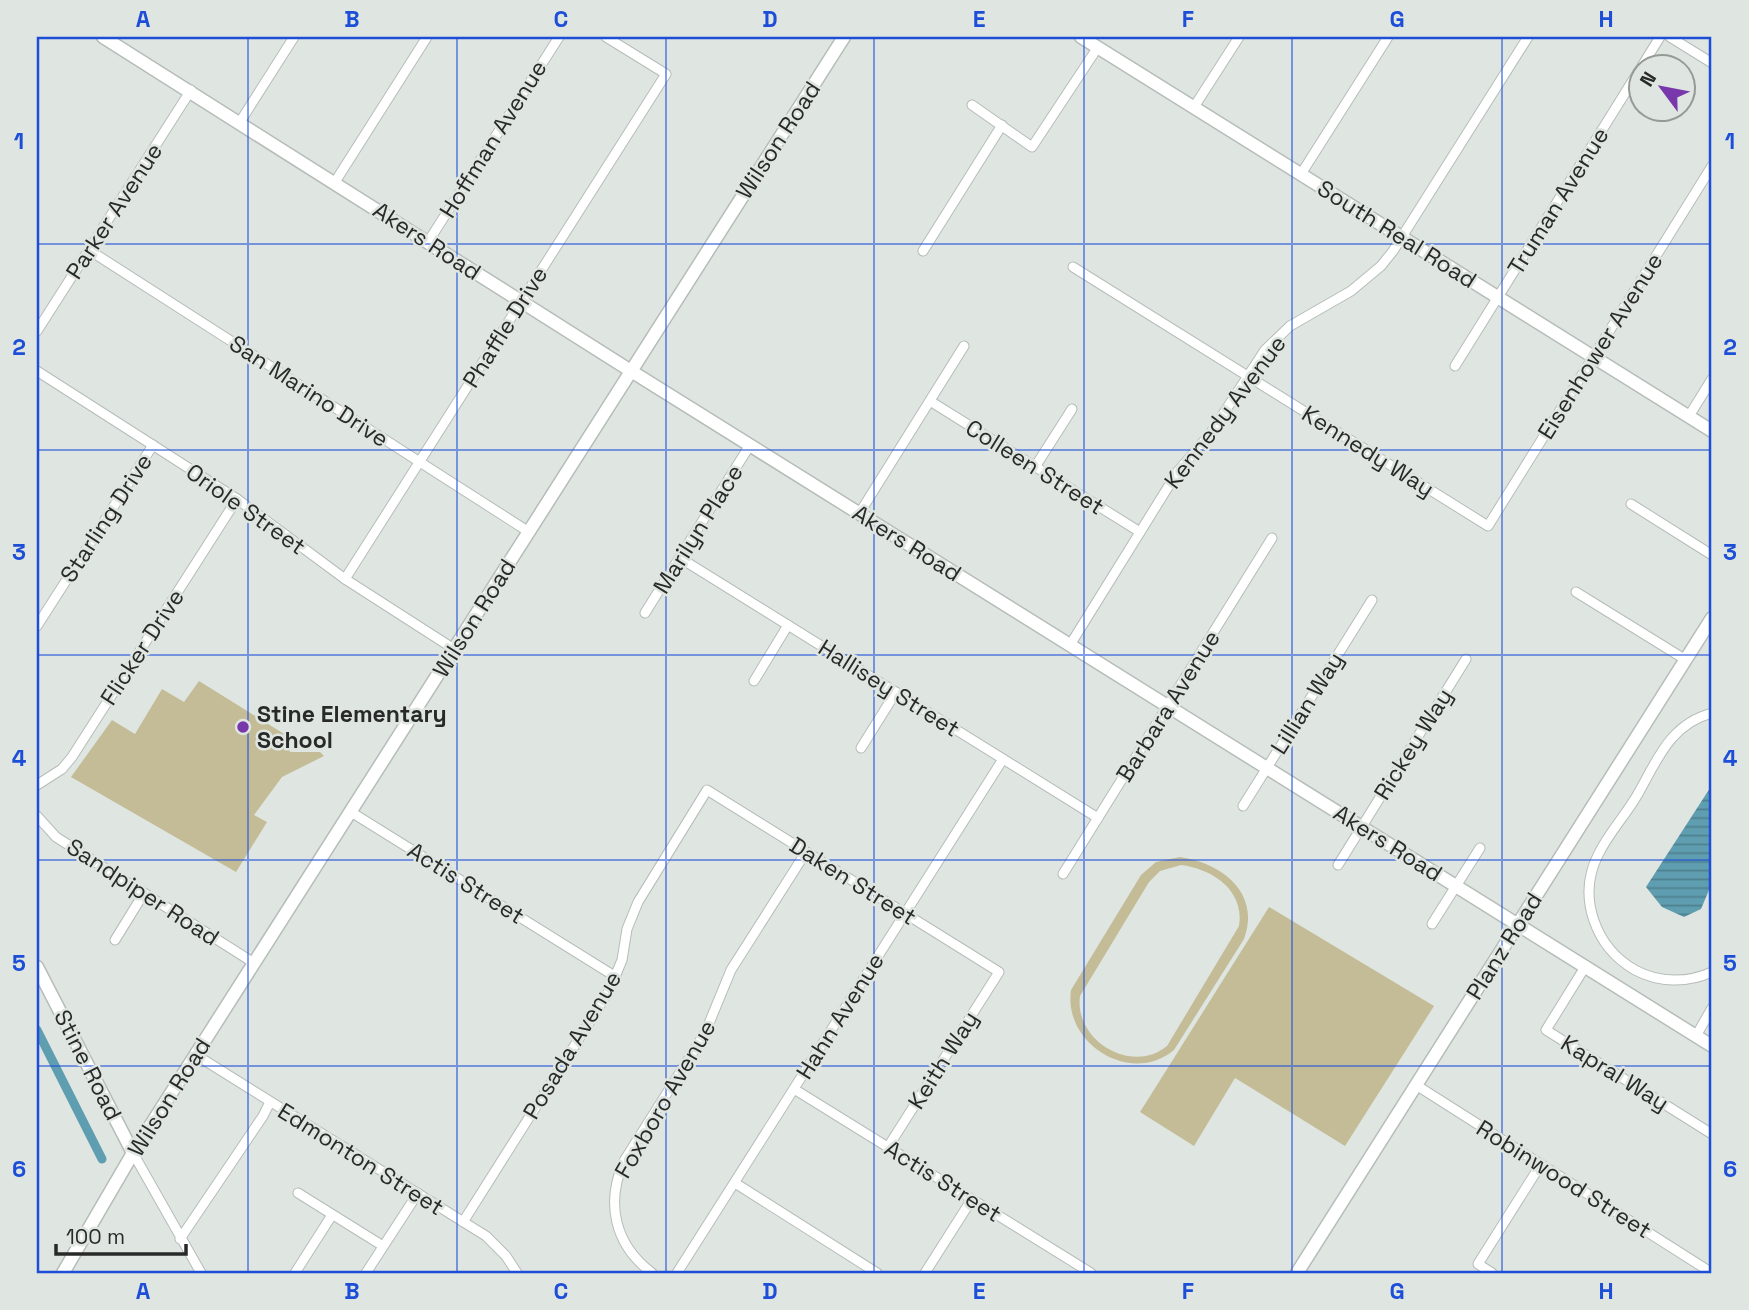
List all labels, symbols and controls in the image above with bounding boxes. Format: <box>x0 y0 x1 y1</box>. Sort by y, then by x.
text: A <box>136 4 151 34</box>
text: B <box>344 4 360 34</box>
text: C <box>554 4 568 34</box>
text: D <box>762 4 778 34</box>
text: E <box>973 4 985 34</box>
text: F <box>1182 4 1194 34</box>
text: G <box>1389 4 1405 34</box>
text: H <box>1598 4 1614 34</box>
north arrow <box>1626 52 1696 122</box>
street label: Hoffman Avenue <box>432 55 554 223</box>
text: N <box>1634 67 1662 91</box>
street label: Wilson Road <box>729 76 827 204</box>
street label: Truman Avenue <box>1501 122 1615 280</box>
text: 1 <box>14 126 24 156</box>
text: 1 <box>1725 126 1735 156</box>
street label: Parker Avenue <box>59 137 169 285</box>
street label: South Real Road <box>1312 173 1482 295</box>
street label: Akers Road <box>367 195 487 287</box>
street label: Eisenhower Avenue <box>1531 247 1669 445</box>
street label: Phaffle Drive <box>456 261 554 393</box>
street label: San Marino Drive <box>224 328 394 454</box>
street label: Kennedy Avenue <box>1157 329 1293 495</box>
text: 2 <box>12 332 26 362</box>
text: 2 <box>1723 332 1737 362</box>
street label: Kennedy Way <box>1296 398 1440 504</box>
street label: Colleen Street <box>960 412 1110 522</box>
street label: Starling Drive <box>53 448 159 588</box>
street label: Oriole Street <box>180 457 312 561</box>
street label: Marilyn Place <box>646 459 750 599</box>
street label: Akers Road <box>847 498 967 588</box>
text: 3 <box>12 537 26 567</box>
text: 3 <box>1723 537 1737 567</box>
street label: Wilson Road <box>426 553 522 683</box>
street label: Flicker Drive <box>93 583 191 711</box>
street label: Barbara Avenue <box>1109 624 1227 788</box>
street label: Hallisey Street <box>813 633 965 743</box>
street label: Lillian Way <box>1264 646 1350 760</box>
street label: Rickey Way <box>1367 683 1459 805</box>
place label: Stine Elementary School <box>257 699 447 755</box>
marker: Stine Elementary School <box>235 719 251 735</box>
text: 4 <box>12 743 27 773</box>
text: 4 <box>1723 743 1738 773</box>
street label: Akers Road <box>1328 798 1448 888</box>
street label: Daken Street <box>784 830 922 932</box>
street label: Sandpiper Road <box>61 831 225 953</box>
street label: Actis Street <box>402 835 530 931</box>
street label: Planz Road <box>1459 887 1549 1005</box>
street label: Hahn Avenue <box>789 947 891 1085</box>
text: 5 <box>12 948 26 978</box>
text: 5 <box>1723 948 1737 978</box>
street label: Posada Avenue <box>516 965 628 1125</box>
street label: Stine Road <box>47 1005 129 1125</box>
street label: Keith Way <box>901 1005 985 1115</box>
street label: Foxboro Avenue <box>608 1015 722 1183</box>
street label: Kapral Way <box>1555 1028 1675 1118</box>
street label: Wilson Road <box>121 1032 217 1162</box>
street label: Edmonton Street <box>272 1096 450 1222</box>
street label: Robinwood Street <box>1471 1113 1657 1245</box>
street label: Actis Street <box>879 1133 1007 1229</box>
text: 6 <box>12 1154 26 1184</box>
text: 6 <box>1723 1154 1737 1184</box>
scale bar <box>56 1212 186 1256</box>
text: 100 m <box>66 1223 125 1250</box>
text: A <box>136 1276 151 1306</box>
text: B <box>344 1276 360 1306</box>
text: C <box>554 1276 568 1306</box>
text: D <box>762 1276 778 1306</box>
text: E <box>973 1276 985 1306</box>
text: F <box>1182 1276 1194 1306</box>
text: G <box>1389 1276 1405 1306</box>
text: H <box>1598 1276 1614 1306</box>

